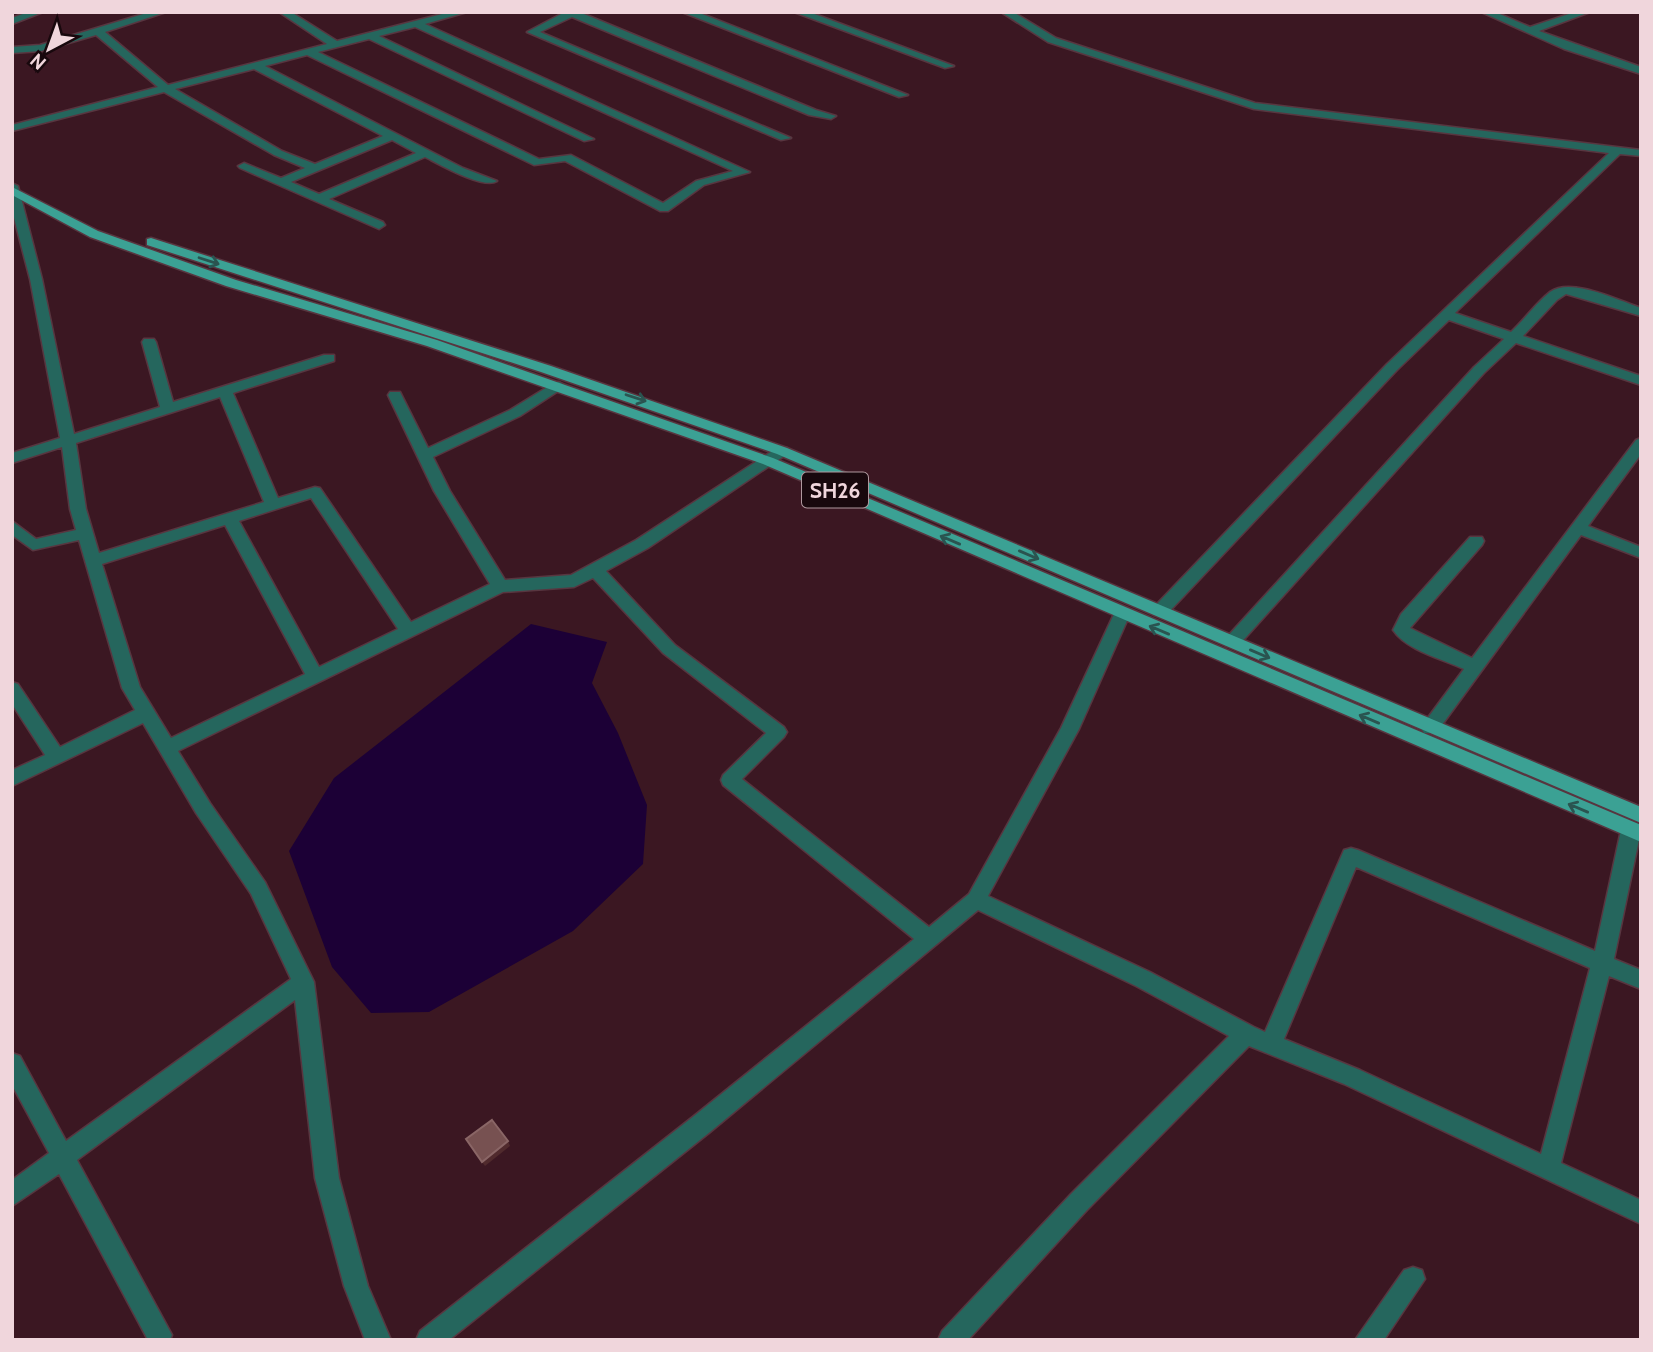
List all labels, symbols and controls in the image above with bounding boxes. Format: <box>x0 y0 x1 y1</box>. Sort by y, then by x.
north arrow <box>14 14 84 84</box>
text: N <box>26 48 51 75</box>
one-way arrow <box>198 255 220 268</box>
one-way arrow <box>624 393 646 405</box>
road number: SH26 <box>802 472 868 508</box>
one-way arrow <box>940 532 962 545</box>
one-way arrow <box>1018 549 1039 562</box>
one-way arrow <box>1149 623 1170 636</box>
one-way arrow <box>1249 649 1271 662</box>
one-way arrow <box>1358 711 1380 724</box>
one-way arrow <box>1568 800 1589 813</box>

